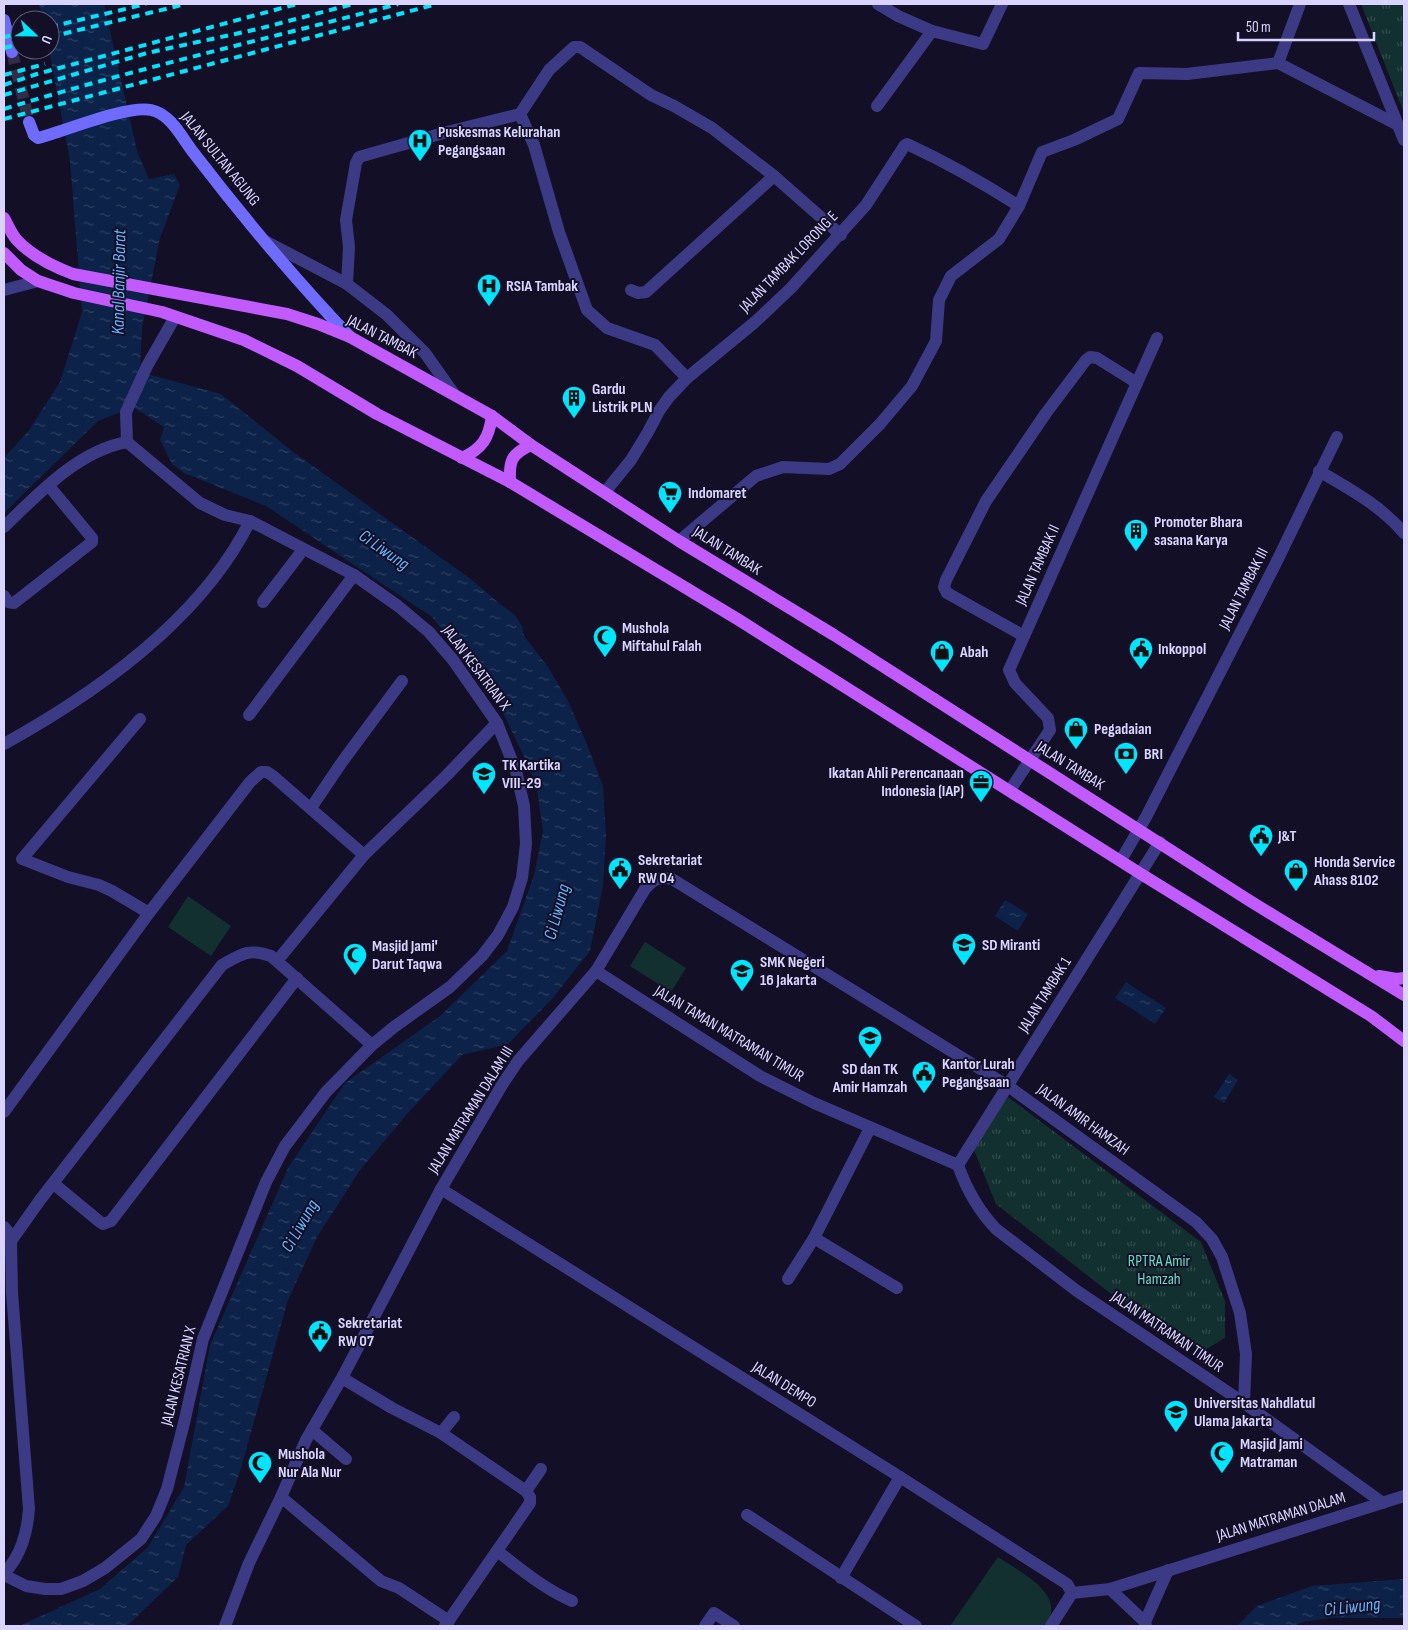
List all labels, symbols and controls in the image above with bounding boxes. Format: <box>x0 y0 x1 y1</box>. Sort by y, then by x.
north arrow <box>10 10 60 60</box>
scale bar <box>1238 10 1374 42</box>
text: 50 m <box>1246 18 1271 37</box>
text: U <box>37 33 56 46</box>
street label: JALAN SULTAN AGUNG <box>176 107 264 210</box>
place label: Puskesmas Kelurahan Pegangsaan <box>438 123 560 160</box>
hospital icon: Puskesmas Kelurahan Pegangsaan <box>407 128 433 162</box>
street label: JALAN TAMBAK LORONG E <box>735 207 842 317</box>
water label: Kanal Banjir Barat <box>108 228 130 335</box>
hospital icon: RSIA Tambak <box>476 273 502 307</box>
place label: RSIA Tambak <box>506 277 578 296</box>
street label: JALAN TAMBAK <box>342 311 421 363</box>
place label: Gardu Listrik PLN <box>592 380 652 417</box>
building icon: Gardu Listrik PLN <box>561 385 587 419</box>
supermarket icon: Indomaret <box>657 480 683 514</box>
place label: Indomaret <box>688 484 747 503</box>
place label: Promoter Bhara sasana Karya <box>1154 513 1243 550</box>
building icon: Promoter Bhara sasana Karya <box>1123 518 1149 552</box>
street label: JALAN TAMBAK <box>688 522 765 580</box>
street label: JALAN TAMBAK II <box>1011 522 1064 609</box>
water label: Ci Liwung <box>355 525 414 575</box>
street label: JALAN TAMBAK III <box>1215 545 1273 634</box>
place label: Mushola Miftahul Falah <box>622 619 702 656</box>
street label: JALAN KESATRIAN X <box>437 621 514 715</box>
mosque icon: Mushola Miftahul Falah <box>592 624 618 658</box>
public building icon: Inkoppol <box>1128 636 1154 670</box>
shop icon: Abah <box>929 639 955 673</box>
place label: Inkoppol <box>1158 640 1206 659</box>
place label: Abah <box>959 643 988 662</box>
shop icon: Pegadaian <box>1063 716 1089 750</box>
place label: Pegadaian <box>1094 720 1152 739</box>
street label: JALAN TAMBAK <box>1031 737 1108 795</box>
bank icon: BRI <box>1113 741 1139 775</box>
place label: BRI <box>1144 745 1163 764</box>
place label: TK Kartika VIII-29 <box>502 756 561 793</box>
school or university icon: TK Kartika VIII-29 <box>471 761 497 795</box>
place label: Ikatan Ahli Perencanaan Indonesia (IAP) <box>828 764 964 801</box>
office icon: Ikatan Ahli Perencanaan Indonesia (IAP) <box>968 769 994 803</box>
public building icon: J&T <box>1248 823 1274 857</box>
place label: J&T <box>1277 827 1297 846</box>
place label: Sekretariat RW 04 <box>638 851 702 888</box>
place label: Honda Service Ahass 8102 <box>1313 853 1395 890</box>
public building icon: Sekretariat RW 04 <box>607 856 633 890</box>
shop icon: Honda Service Ahass 8102 <box>1283 858 1309 892</box>
water label: Ci Liwung <box>540 881 575 942</box>
school or university icon: SD Miranti <box>951 932 977 966</box>
place label: SD Miranti <box>982 936 1040 955</box>
place label: Masjid Jami' Darut Taqwa <box>372 937 442 974</box>
mosque icon: Masjid Jami' Darut Taqwa <box>342 942 368 976</box>
place label: SMK Negeri 16 Jakarta <box>760 953 825 990</box>
street label: JALAN TAMBAK 1 <box>1014 953 1076 1037</box>
school or university icon: SMK Negeri 16 Jakarta <box>729 958 755 992</box>
street label: JALAN TAMAN MATRAMAN TIMUR <box>650 981 807 1086</box>
school or university icon: SD dan TK Amir Hamzah <box>857 1025 883 1059</box>
street label: JALAN MATRAMAN DALAM III <box>424 1043 518 1178</box>
place label: Kantor Lurah Pegangsaan <box>942 1055 1015 1092</box>
place label: SD dan TK Amir Hamzah <box>832 1060 907 1097</box>
public building icon: Kantor Lurah Pegangsaan <box>911 1060 937 1094</box>
street label: JALAN AMIR HAMZAH <box>1032 1080 1133 1160</box>
water label: Ci Liwung <box>277 1196 324 1256</box>
park label: RPTRA Amir Hamzah <box>1128 1252 1191 1289</box>
street label: JALAN MATRAMAN TIMUR <box>1106 1287 1227 1377</box>
place label: Sekretariat RW 07 <box>338 1314 402 1351</box>
public building icon: Sekretariat RW 07 <box>307 1319 333 1353</box>
street label: JALAN KESATRIAN X <box>157 1324 201 1429</box>
street label: JALAN DEMPO <box>747 1357 820 1412</box>
place label: Universitas Nahdlatul Ulama Jakarta <box>1194 1394 1315 1431</box>
school or university icon: Universitas Nahdlatul Ulama Jakarta <box>1163 1399 1189 1433</box>
place label: Masjid Jami Matraman <box>1240 1435 1303 1472</box>
mosque icon: Masjid Jami Matraman <box>1209 1440 1235 1474</box>
place label: Mushola Nur Ala Nur <box>278 1445 342 1482</box>
mosque icon: Mushola Nur Ala Nur <box>247 1450 273 1484</box>
street label: JALAN MATRAMAN DALAM <box>1213 1488 1348 1546</box>
water label: Ci Liwung <box>1323 1594 1382 1620</box>

